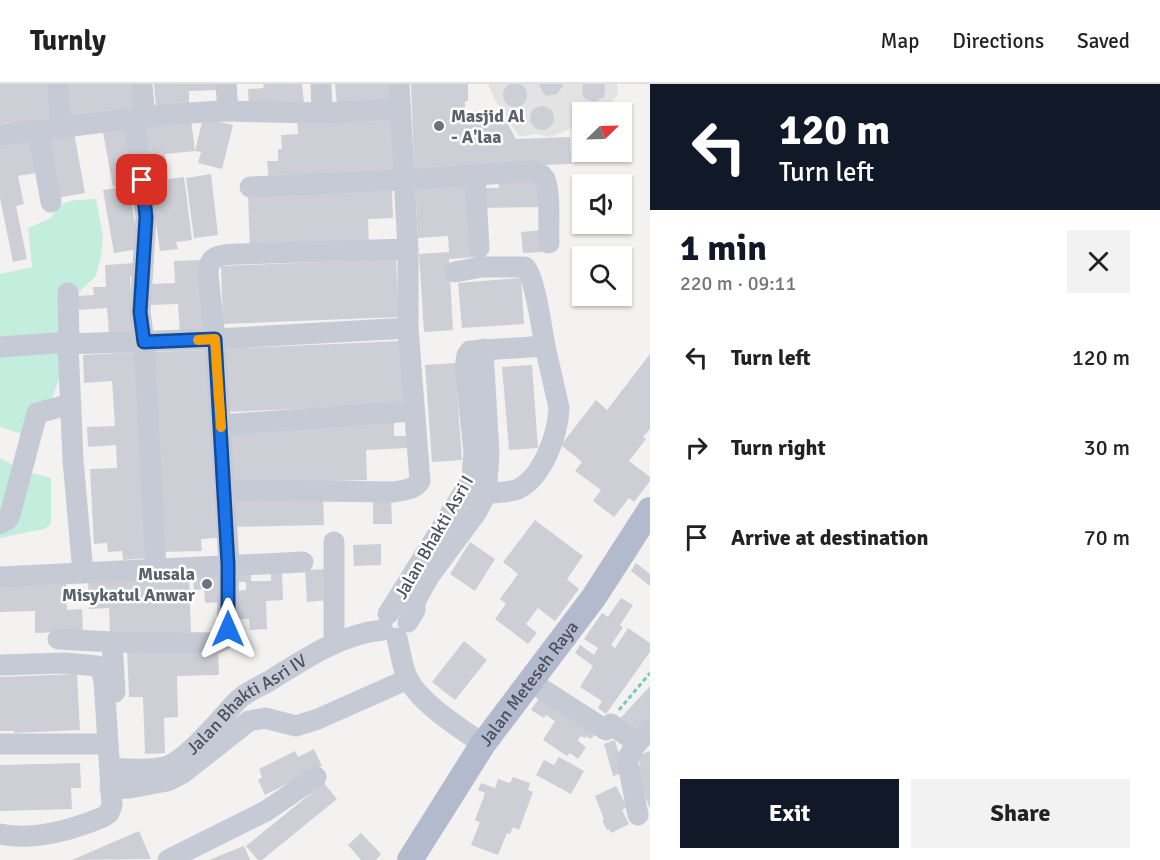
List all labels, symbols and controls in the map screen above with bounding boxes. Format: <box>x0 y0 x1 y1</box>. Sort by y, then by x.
text: Turnly <box>30 24 106 58</box>
text: Map <box>881 28 919 54</box>
text: Directions <box>952 28 1044 54</box>
text: Saved <box>1077 28 1130 54</box>
north arrow <box>572 102 632 162</box>
map controls <box>572 102 632 306</box>
place label: Masjid Al - A'laa <box>451 105 525 148</box>
text: 120 m <box>779 105 890 156</box>
icon: left <box>680 108 758 186</box>
marker: Masjid Al - A'laa <box>432 119 446 133</box>
pin <box>116 154 167 205</box>
text: Turn left <box>779 156 874 189</box>
icon: arrive <box>125 163 158 196</box>
button: sound <box>572 174 632 234</box>
text: 1 min <box>680 226 767 271</box>
button: close <box>1067 230 1130 293</box>
button: search <box>572 246 632 306</box>
text: 220 m · 09:11 <box>680 271 796 296</box>
icon: left <box>680 341 713 374</box>
text: Turn left <box>731 344 811 371</box>
text: 120 m <box>1072 344 1130 371</box>
icon: right <box>680 431 713 464</box>
text: Turn right <box>731 434 826 461</box>
text: 30 m <box>1084 434 1130 461</box>
street label: Jalan Bhakti Asri I <box>390 471 478 603</box>
icon: arrive <box>680 521 713 554</box>
text: Arrive at destination <box>731 524 928 551</box>
text: 70 m <box>1084 524 1130 551</box>
place label: Musala Misykatul Anwar <box>62 563 196 606</box>
marker: Musala Misykatul Anwar <box>200 577 214 591</box>
position arrow <box>196 597 260 661</box>
street label: Jalan Meteseh Raya <box>474 616 583 750</box>
street label: Jalan Bhakti Asri IV <box>182 649 311 759</box>
button: Exit <box>680 779 899 848</box>
button: Share <box>911 779 1130 848</box>

